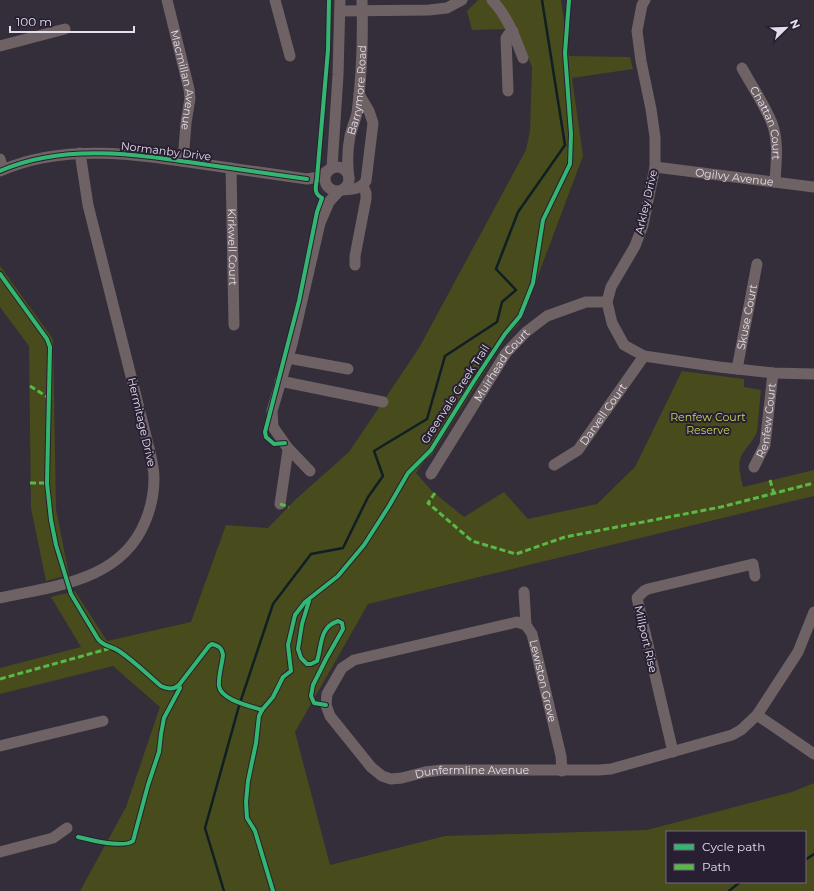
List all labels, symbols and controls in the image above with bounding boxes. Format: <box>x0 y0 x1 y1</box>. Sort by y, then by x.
scale bar <box>10 8 134 34</box>
north arrow <box>766 8 806 48</box>
text: 100 m <box>16 14 52 29</box>
text: N <box>787 17 803 31</box>
street label: Macmillan Avenue <box>168 28 197 131</box>
street label: Barrymore Road <box>344 45 369 137</box>
street label: Chattan Court <box>747 83 784 161</box>
street label: Normanby Drive <box>120 139 212 164</box>
street label: Ogilvy Avenue <box>694 165 775 189</box>
street label: Arkley Drive <box>632 168 660 236</box>
street label: Kirkwell Court <box>225 208 240 286</box>
street label: Skuse Court <box>734 282 760 351</box>
street label: Muirhead Court <box>471 325 533 404</box>
street label: Greenvale Creek Trail <box>418 342 492 446</box>
street label: Hermitage Drive <box>125 376 159 468</box>
street label: Darvell Court <box>577 380 630 448</box>
street label: Renfew Court <box>753 382 779 460</box>
park label: Renfew Court Reserve <box>670 410 746 437</box>
street label: Millport Rise <box>631 604 661 674</box>
street label: Lewiston Grove <box>527 638 560 724</box>
street label: Dunfermline Avenue <box>413 763 530 781</box>
legend <box>666 831 806 883</box>
text: Cycle path <box>702 839 765 854</box>
text: Path <box>702 859 731 874</box>

